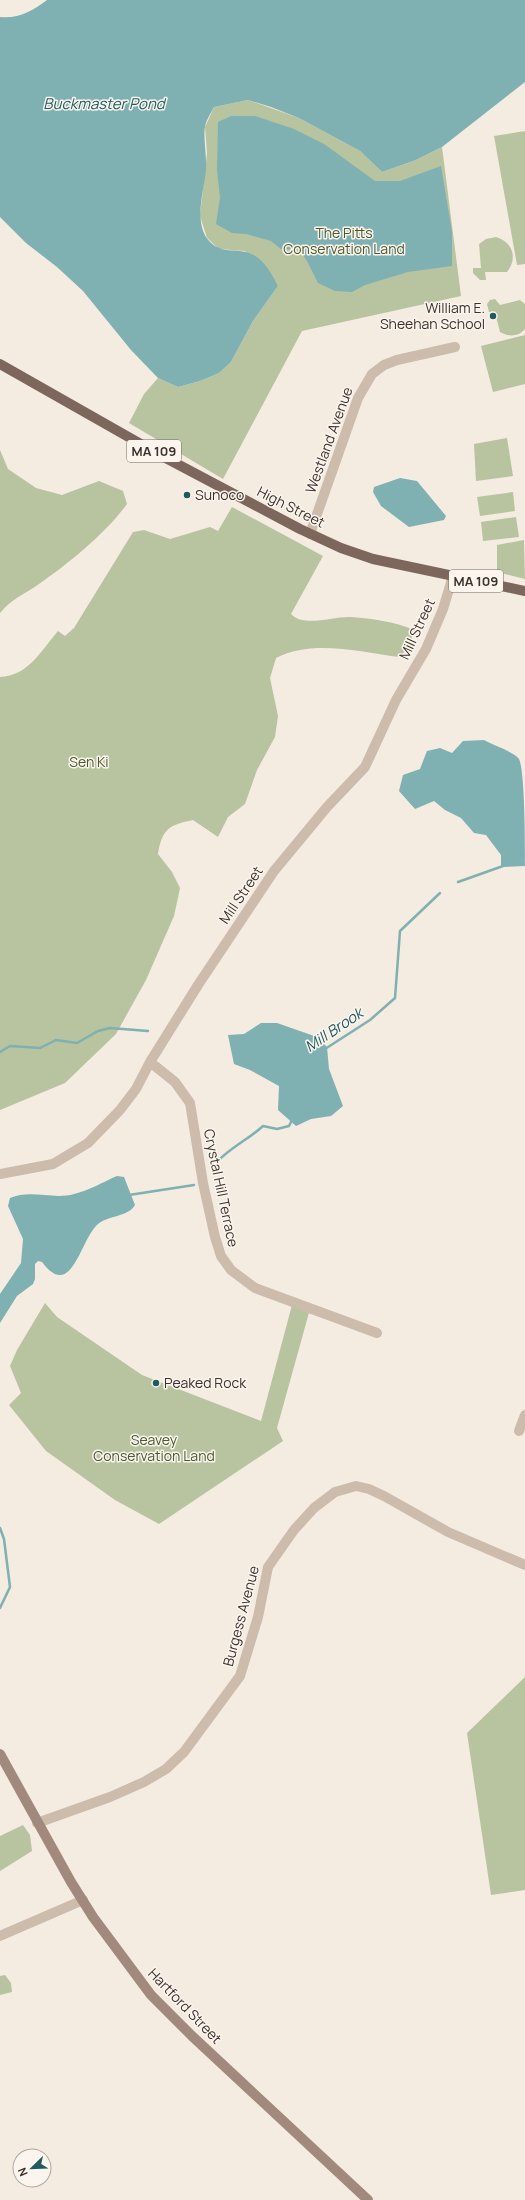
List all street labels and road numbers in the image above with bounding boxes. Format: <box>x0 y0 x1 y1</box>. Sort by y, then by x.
street label: Westland Avenue <box>300 384 357 496</box>
road number: MA 109 <box>127 440 181 462</box>
street label: High Street <box>254 481 329 532</box>
road number: MA 109 <box>449 570 503 592</box>
street label: Mill Street <box>394 595 439 662</box>
street label: Mill Street <box>214 862 267 927</box>
street label: Crystal Hill Terrace <box>200 1127 243 1249</box>
street label: Burgess Avenue <box>218 1563 263 1668</box>
street label: Hartford Street <box>144 1964 227 2048</box>

